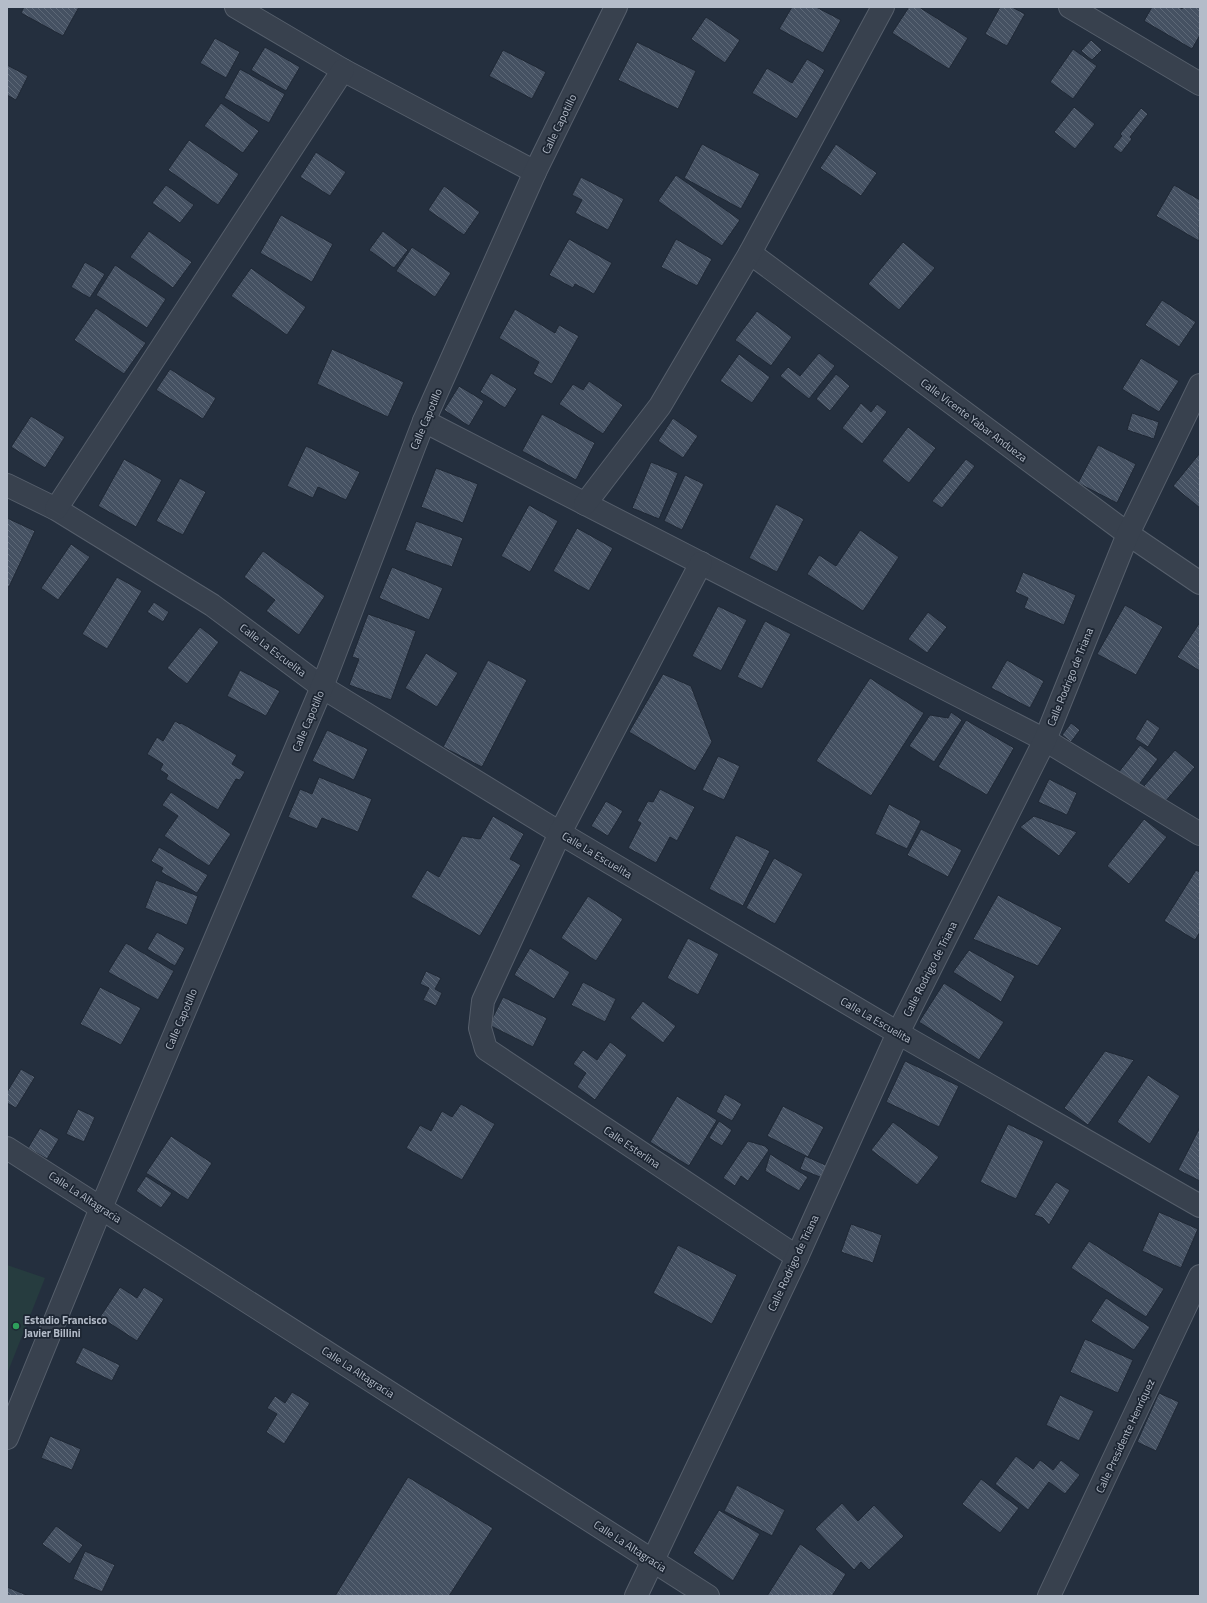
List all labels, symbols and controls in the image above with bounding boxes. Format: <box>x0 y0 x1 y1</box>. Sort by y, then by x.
street label: Calle Capotillo <box>538 91 580 157</box>
street label: Calle Vicente Yabar Andueza <box>917 375 1031 466</box>
street label: Calle Capotillo <box>406 386 446 452</box>
street label: Calle La Escuelita <box>236 620 310 681</box>
street label: Calle Rodrigo de Triana <box>1043 625 1097 729</box>
street label: Calle Capotillo <box>288 688 328 754</box>
street label: Calle La Escuelita <box>559 828 636 883</box>
street label: Calle Rodrigo de Triana <box>899 918 961 1019</box>
street label: Calle Capotillo <box>161 986 201 1052</box>
street label: Calle La Escuelita <box>838 993 915 1047</box>
street label: Calle Esterlina <box>600 1122 664 1172</box>
street label: Calle La Altagracia <box>45 1167 125 1227</box>
street label: Calle Rodrigo de Triana <box>764 1212 823 1314</box>
place label: Estadio Francisco Javier Billini <box>24 1312 107 1341</box>
marker: Estadio Francisco Javier Billini <box>11 1321 21 1331</box>
street label: Calle La Altagracia <box>318 1342 398 1402</box>
street label: Calle Presidente Henríquez <box>1092 1376 1158 1496</box>
street label: Calle La Altagracia <box>590 1516 670 1576</box>

